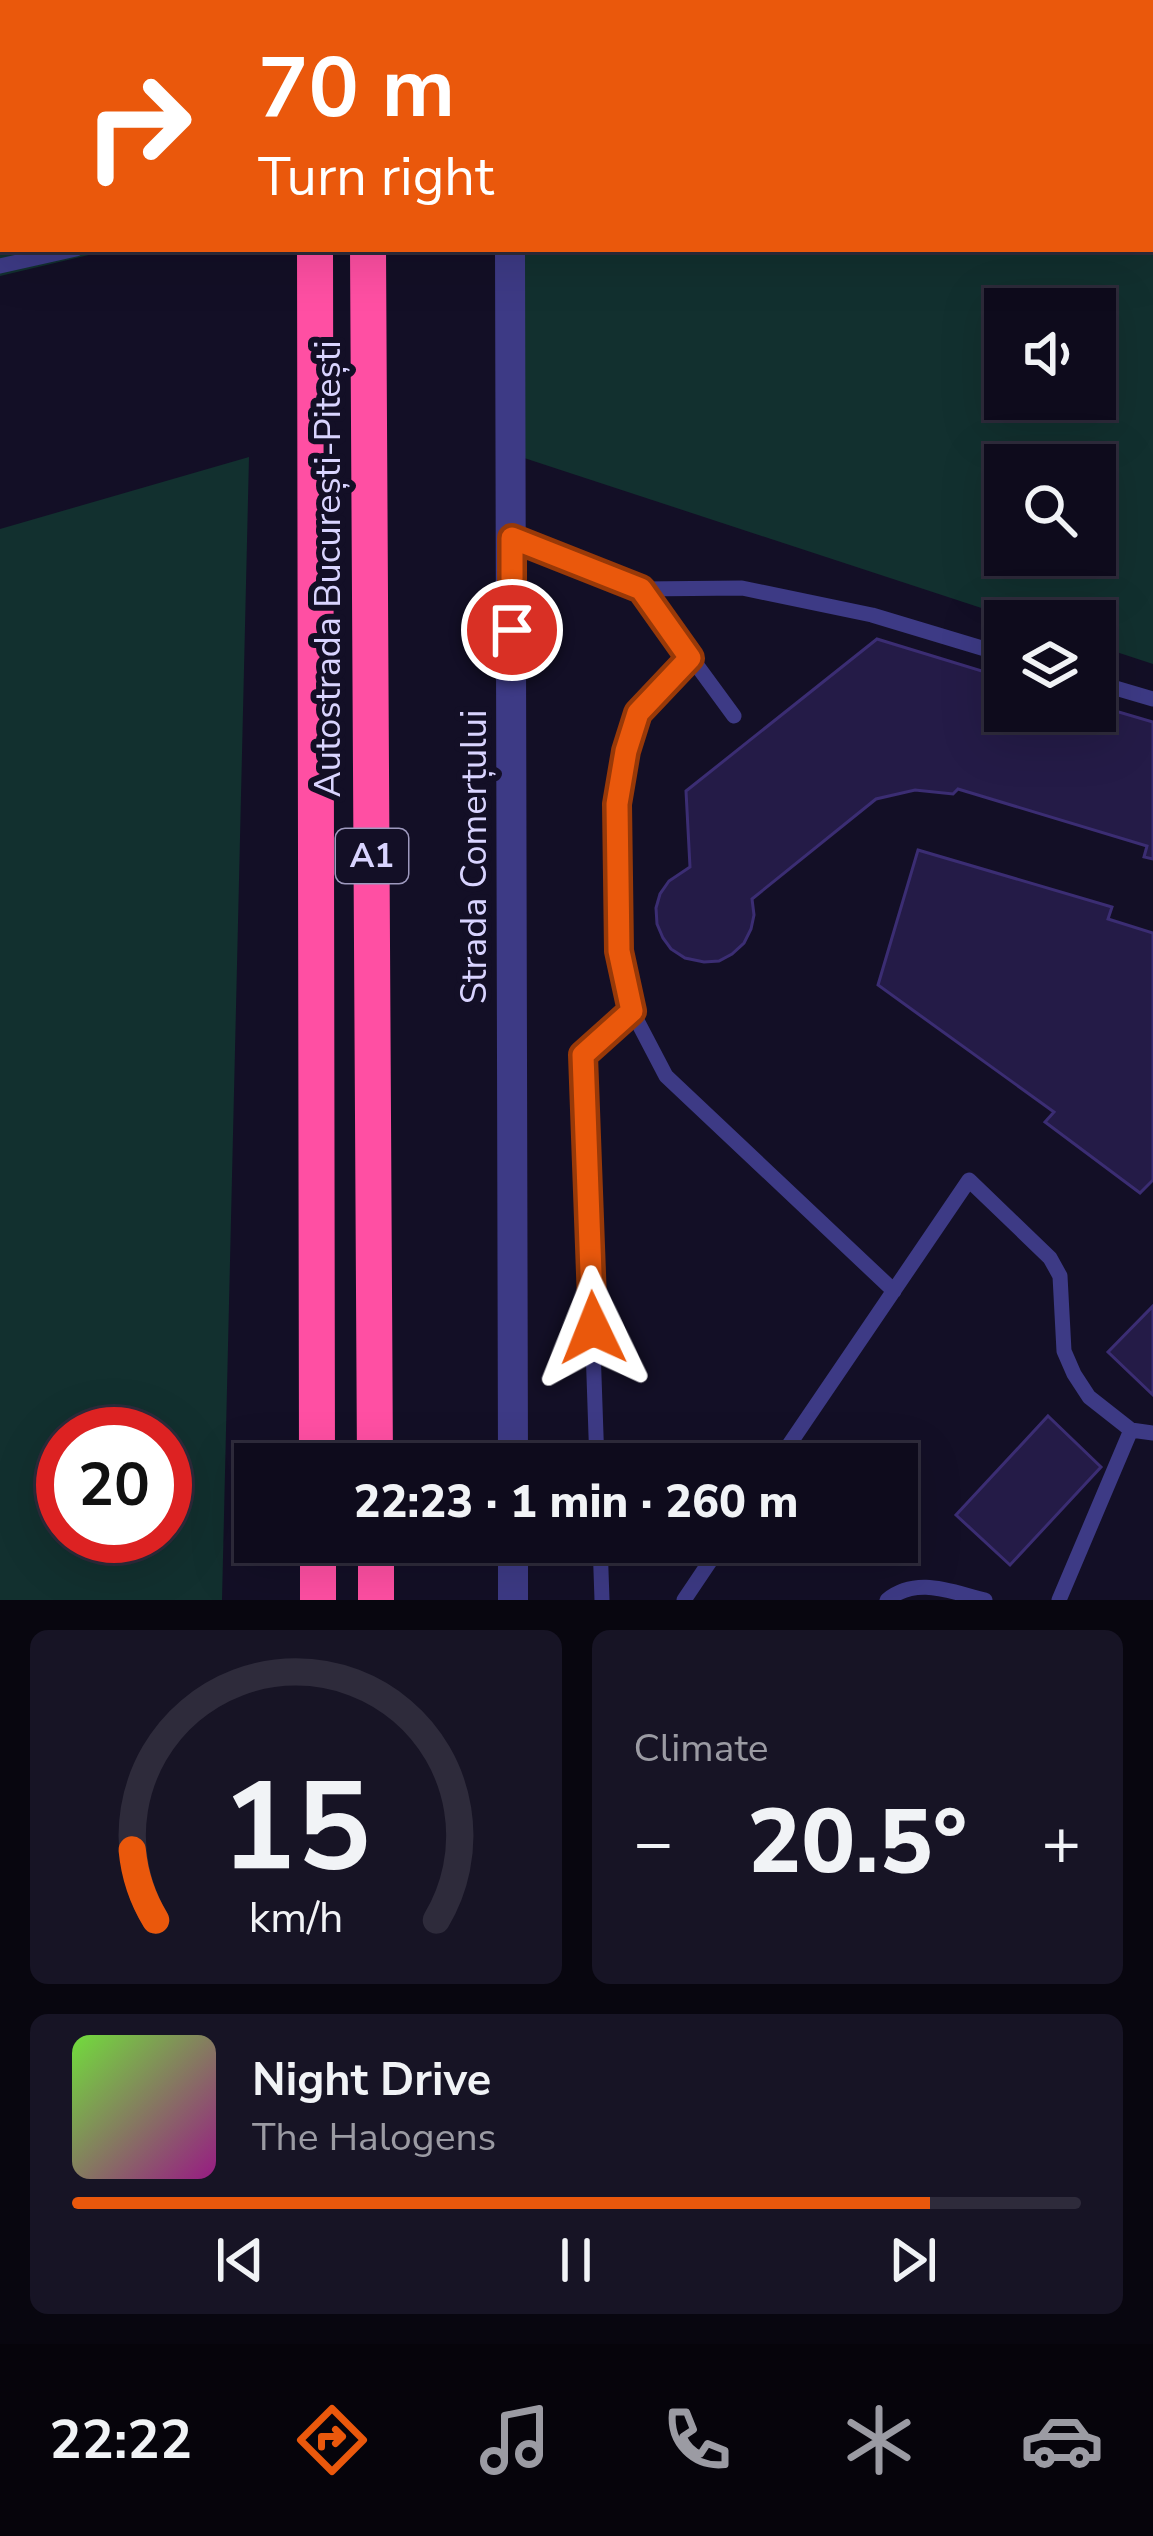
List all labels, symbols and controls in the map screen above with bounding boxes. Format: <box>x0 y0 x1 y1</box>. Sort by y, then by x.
text: 70 m <box>258 31 455 146</box>
icon: right <box>60 48 216 204</box>
text: Turn right <box>258 140 494 214</box>
map controls <box>984 288 1116 732</box>
button: sound <box>984 288 1116 420</box>
street label: Autostrada București-Pitești <box>304 340 353 798</box>
button: search <box>984 444 1116 576</box>
pin <box>461 579 563 681</box>
icon: arrive <box>479 597 545 663</box>
button: layers <box>984 600 1116 732</box>
street label: Strada Comerțului <box>450 710 499 1004</box>
road number: A1 <box>336 829 408 883</box>
position arrow <box>530 1265 656 1391</box>
speed limit sign: 20 <box>36 1407 192 1563</box>
text: 22:23 · 1 min · 260 m <box>353 1472 799 1533</box>
text: Climate <box>634 1722 769 1775</box>
text: 15 <box>221 1743 371 1913</box>
text: 20.5° <box>747 1781 967 1904</box>
text: − <box>634 1798 673 1888</box>
text: + <box>1041 1798 1081 1888</box>
text: km/h <box>248 1889 343 1947</box>
text: Night Drive <box>252 2050 491 2111</box>
text: The Halogens <box>252 2111 496 2164</box>
icon: previous <box>207 2227 273 2293</box>
icon: pause <box>543 2227 609 2293</box>
icon: next <box>880 2227 946 2293</box>
icon: directions <box>290 2398 374 2482</box>
icon: music <box>473 2398 557 2482</box>
icon: phone <box>655 2398 739 2482</box>
icon: climate <box>837 2398 921 2482</box>
icon: car <box>1020 2398 1104 2482</box>
text: 22:22 <box>49 2403 192 2477</box>

